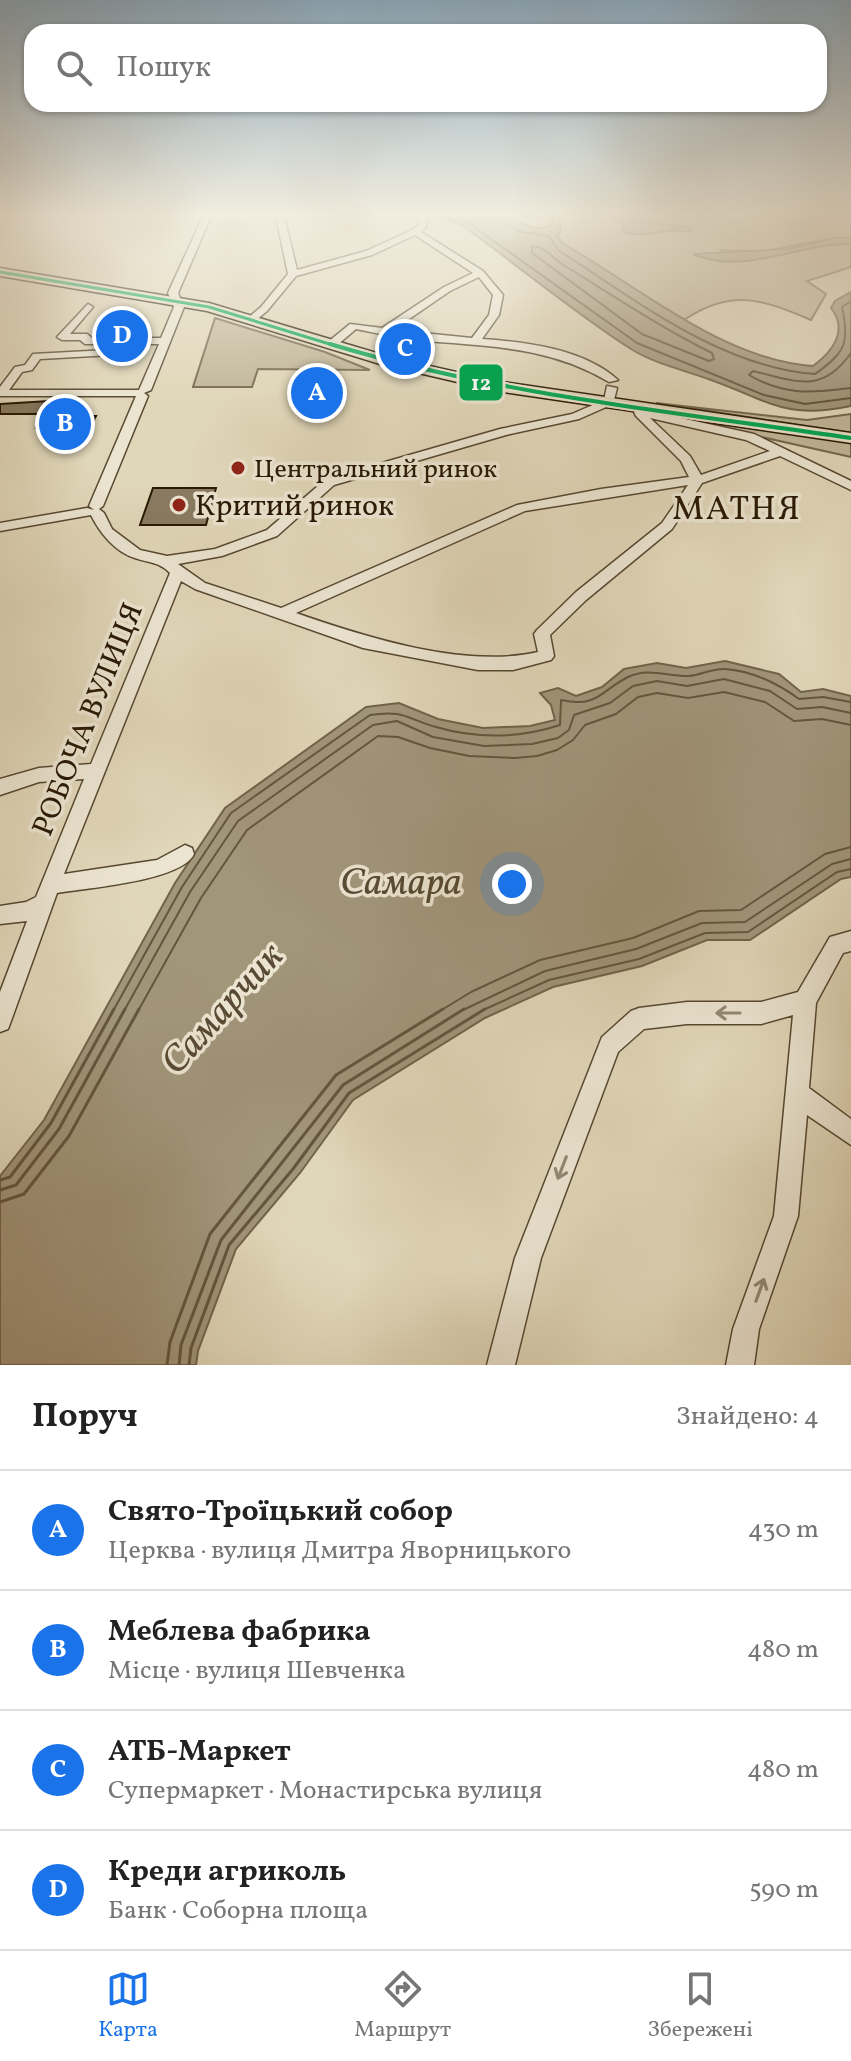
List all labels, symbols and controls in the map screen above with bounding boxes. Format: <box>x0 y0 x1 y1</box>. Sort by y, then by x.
search box <box>24 24 827 112</box>
icon: search <box>52 46 96 90</box>
text: Пошук <box>116 47 211 89</box>
pin: D <box>96 306 148 366</box>
pin: C <box>379 319 431 379</box>
pin: A <box>291 363 343 423</box>
line badge: 12 <box>458 363 504 402</box>
text: 12 <box>471 369 491 400</box>
pin: B <box>39 394 91 454</box>
place label: Центральний ринок <box>254 452 497 488</box>
marker: Центральний ринок <box>229 459 247 477</box>
place label: Критий ринок <box>195 486 394 528</box>
district label: МАТНЯ <box>672 487 802 534</box>
marker: Критий ринок <box>170 496 188 514</box>
street label: РОБОЧА ВУЛИЦЯ <box>23 597 155 843</box>
water label: Самара <box>340 858 462 911</box>
your location <box>492 864 532 904</box>
water label: Самарчик <box>150 932 298 1088</box>
one-way arrow <box>715 1005 742 1021</box>
one-way arrow <box>554 1155 568 1180</box>
one-way arrow <box>754 1278 768 1303</box>
text: Поруч <box>32 1394 138 1441</box>
text: Знайдено: 4 <box>676 1399 819 1435</box>
text: Свято-Троїцький собор <box>108 1491 453 1533</box>
text: A <box>49 1512 67 1548</box>
text: 430 m <box>748 1512 819 1548</box>
text: Церква · вулиця Дмитра Яворницького <box>108 1533 571 1569</box>
text: Меблева фабрика <box>108 1611 371 1653</box>
text: B <box>49 1632 67 1668</box>
text: 480 m <box>747 1632 819 1668</box>
text: Місце · вулиця Шевченка <box>108 1653 406 1689</box>
text: АТБ-Маркет <box>108 1731 291 1773</box>
text: C <box>50 1752 66 1788</box>
text: 480 m <box>747 1752 819 1788</box>
text: Супермаркет · Монастирська вулиця <box>108 1773 542 1809</box>
text: Креди агриколь <box>108 1851 346 1893</box>
text: D <box>48 1872 68 1908</box>
text: 590 m <box>749 1872 819 1908</box>
text: Банк · Соборна площа <box>108 1893 368 1929</box>
tab: Карта <box>98 1967 158 2046</box>
tab: Маршрут <box>354 1967 451 2046</box>
tab: Збережені <box>648 1967 753 2046</box>

